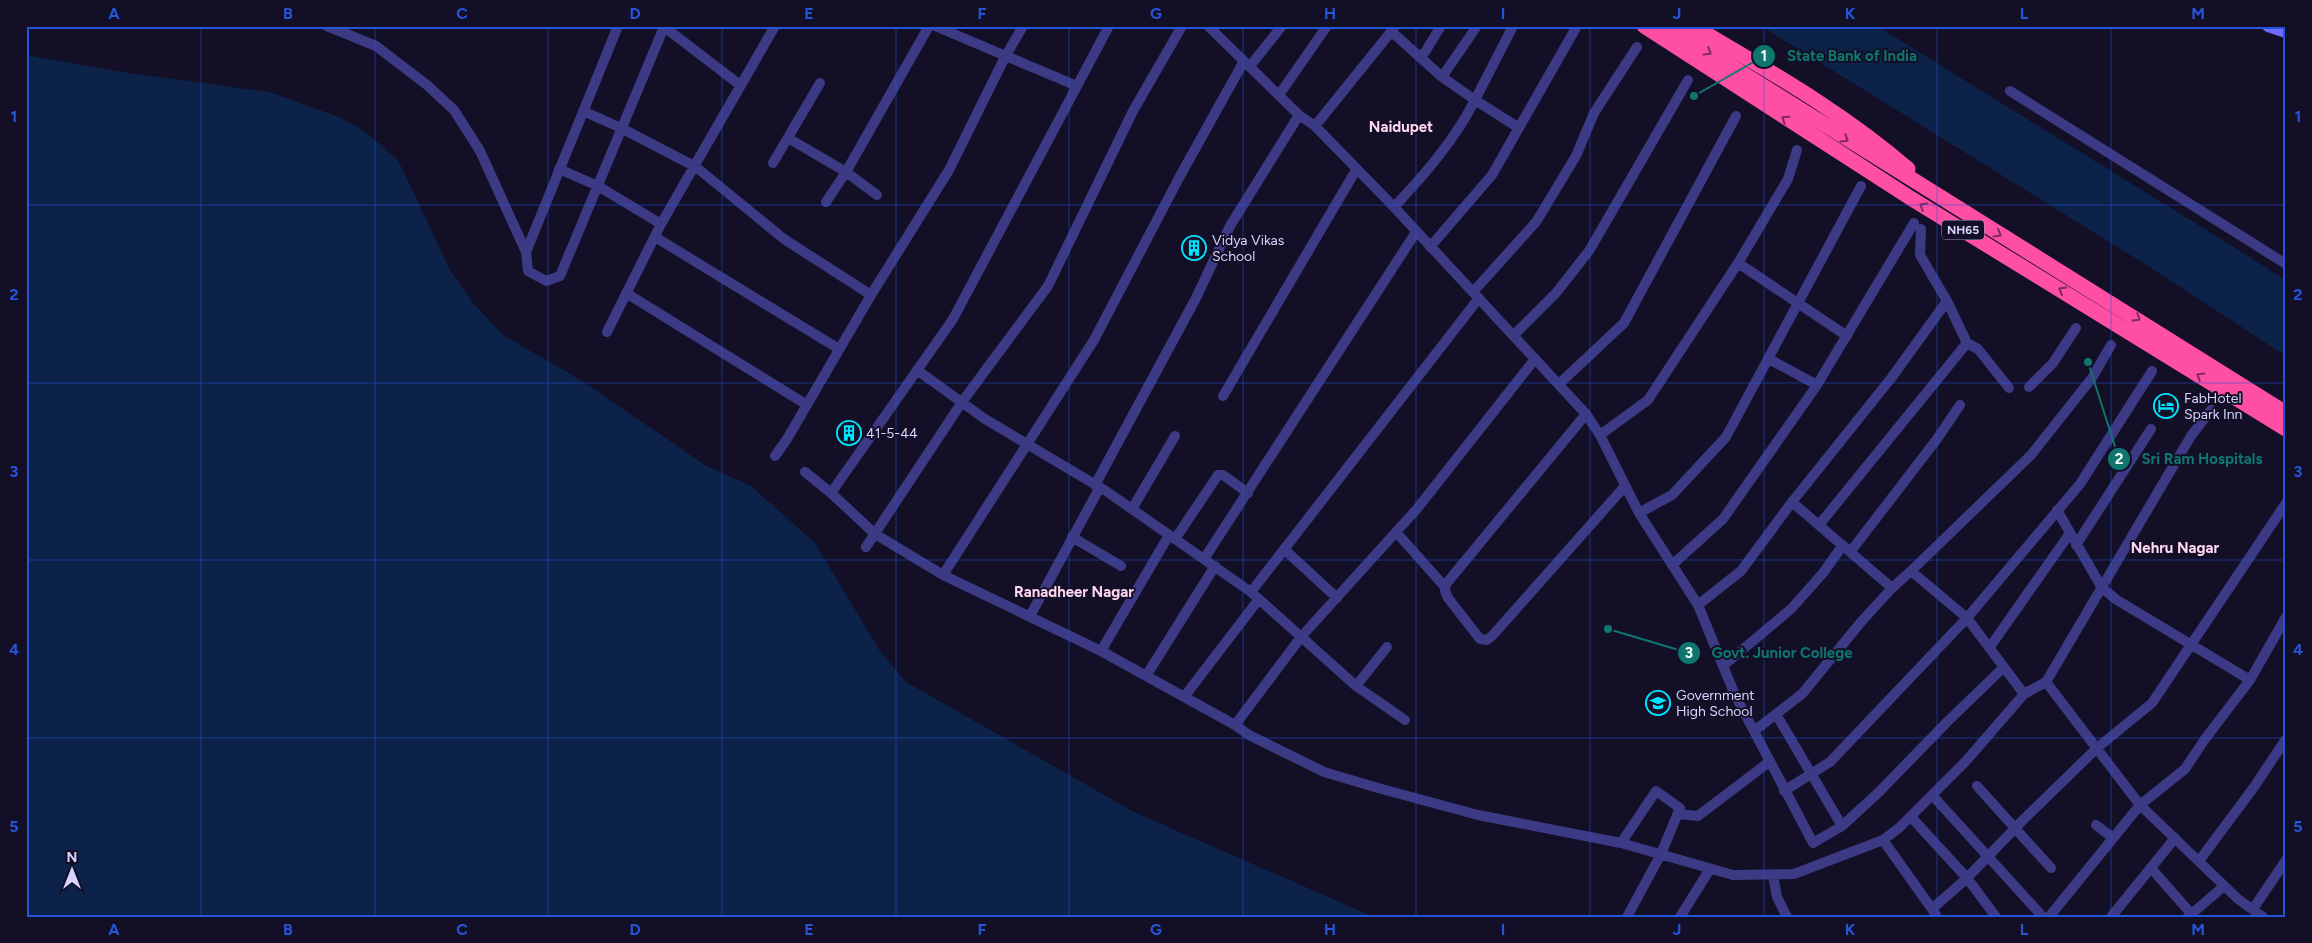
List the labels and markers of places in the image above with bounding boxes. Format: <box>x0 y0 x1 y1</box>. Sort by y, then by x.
callout: State Bank of India <box>1752 41 1927 71</box>
place label: Vidya Vikas School <box>1212 232 1284 265</box>
building icon: Vidya Vikas School <box>1181 235 1207 261</box>
place label: FabHotel Spark Inn <box>2184 390 2243 423</box>
hotel icon: FabHotel Spark Inn <box>2153 393 2179 419</box>
building icon: 41-5-44 <box>836 420 862 446</box>
place label: 41-5-44 <box>866 425 918 442</box>
callout: Sri Ram Hospitals <box>2106 444 2272 474</box>
callout: Govt. Junior College <box>1676 638 1862 668</box>
place label: Government High School <box>1676 687 1755 720</box>
school or university icon: Government High School <box>1645 690 1671 716</box>

